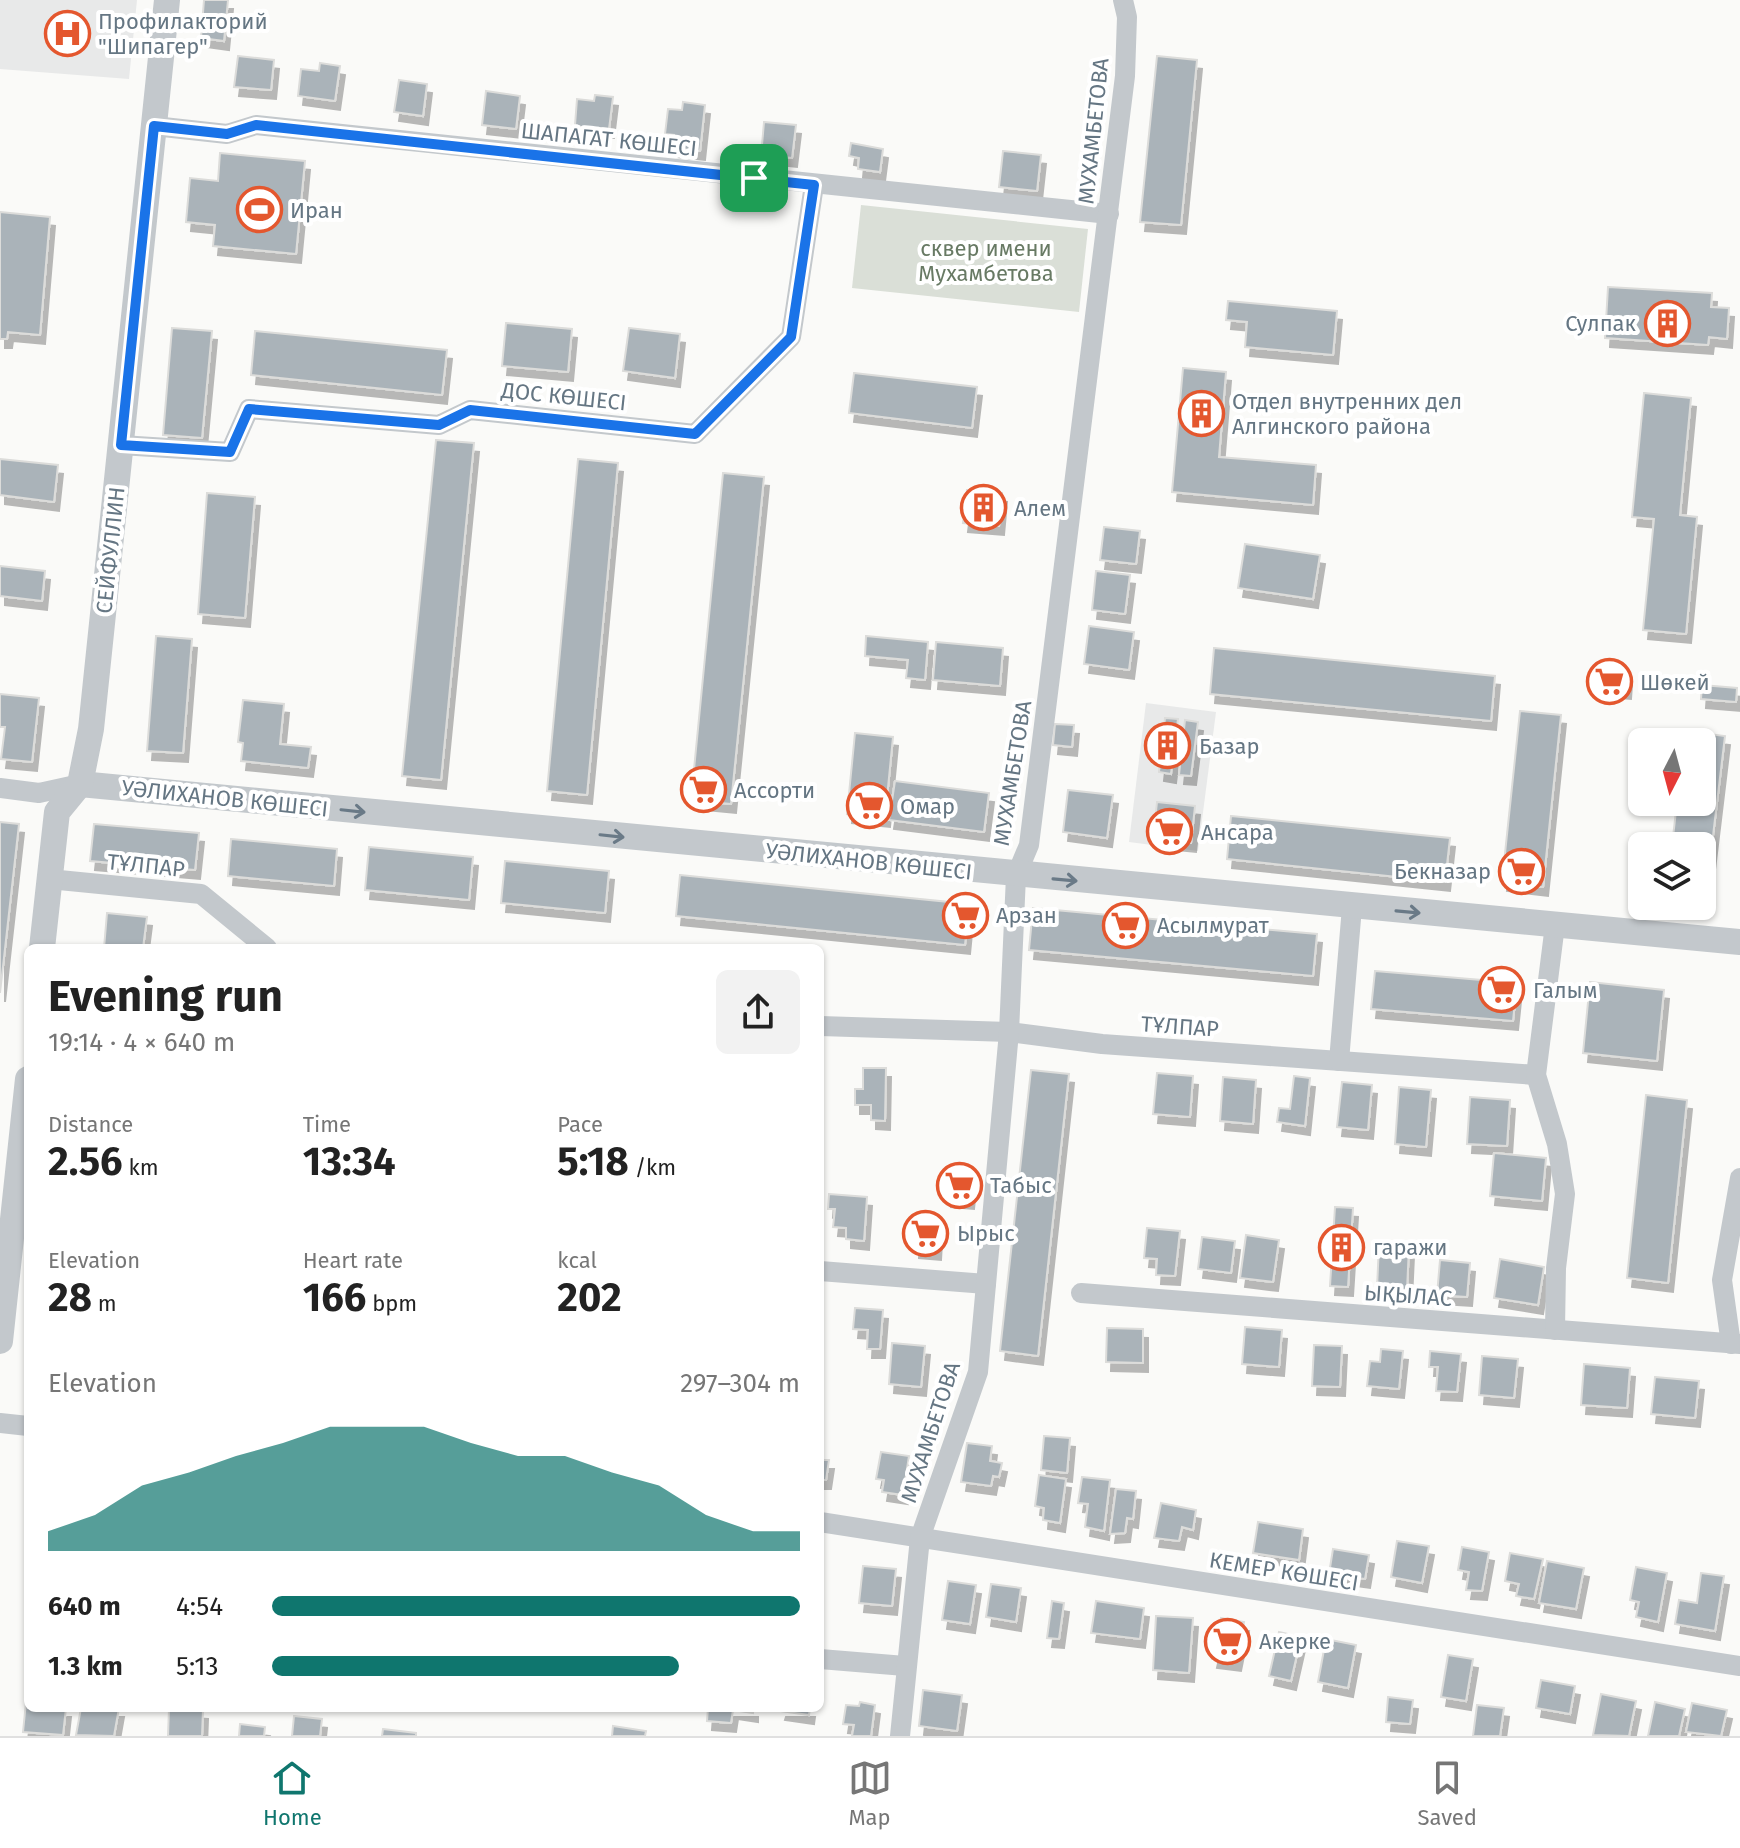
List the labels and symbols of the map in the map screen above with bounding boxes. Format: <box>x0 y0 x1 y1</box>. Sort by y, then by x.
place label: Профилакторий "Шипагер" <box>98 8 268 60</box>
hospital icon: Профилакторий "Шипагер" <box>43 10 91 58</box>
street label: МУХАМБЕТОВА <box>1072 56 1115 205</box>
street label: ШАПАГАТ КӨШЕСІ <box>520 117 698 162</box>
pin <box>720 144 788 212</box>
sports icon: Иран <box>235 186 283 234</box>
place label: Иран <box>290 197 343 224</box>
park label: сквер имени Мухамбетова <box>918 235 1054 287</box>
building icon: Сулпак <box>1643 299 1691 347</box>
place label: Сулпак <box>1565 310 1637 337</box>
street label: ДОС КӨШЕСІ <box>499 376 628 416</box>
place label: Отдел внутренних дел Алгинского района <box>1232 388 1462 440</box>
building icon: Отдел внутренних дел Алгинского района <box>1177 390 1225 438</box>
building icon: Алем <box>959 484 1007 532</box>
street label: СЕЙФУЛЛИН <box>90 485 131 615</box>
place label: Алем <box>1014 495 1066 522</box>
supermarket icon: Шөкей <box>1585 658 1633 706</box>
place label: Шөкей <box>1640 669 1710 696</box>
street label: МУХАМБЕТОВА <box>988 698 1037 848</box>
building icon: Базар <box>1144 722 1192 770</box>
north arrow <box>1628 728 1716 816</box>
place label: Базар <box>1199 733 1260 760</box>
supermarket icon: Ассорти <box>679 766 727 814</box>
street label: УӘЛИХАНОВ КӨШЕСІ <box>120 774 330 823</box>
place label: Ассорти <box>734 777 815 804</box>
supermarket icon: Омар <box>845 782 893 830</box>
place label: Омар <box>900 793 955 820</box>
one-way arrow <box>339 803 366 818</box>
supermarket icon: Ансара <box>1146 808 1194 856</box>
place label: Ансара <box>1201 819 1274 846</box>
one-way arrow <box>598 829 625 844</box>
street label: УӘЛИХАНОВ КӨШЕСІ <box>764 837 974 886</box>
supermarket icon: Бекназар <box>1498 847 1546 895</box>
street label: ТҰЛПАР <box>106 848 186 883</box>
place label: Бекназар <box>1394 858 1491 885</box>
one-way arrow <box>1051 873 1078 888</box>
supermarket icon: Арзан <box>941 891 989 939</box>
supermarket icon: Асылмурат <box>1102 901 1150 949</box>
place label: Арзан <box>996 902 1057 929</box>
one-way arrow <box>1394 904 1421 919</box>
place label: Асылмурат <box>1157 912 1269 939</box>
supermarket icon: Галым <box>1478 966 1526 1014</box>
place label: Галым <box>1533 977 1598 1004</box>
street label: ТҰЛПАР <box>1140 1010 1220 1043</box>
supermarket icon: Табыс <box>935 1161 983 1209</box>
place label: Табыс <box>990 1172 1052 1199</box>
supermarket icon: Ырыс <box>902 1209 950 1257</box>
place label: Ырыс <box>957 1220 1015 1247</box>
building icon: гаражи <box>1318 1223 1366 1271</box>
place label: гаражи <box>1373 1234 1447 1261</box>
street label: ЫҚЫЛАС <box>1363 1279 1453 1312</box>
street label: МУХАМБЕТОВА <box>895 1358 966 1506</box>
street label: КЕМЕР КӨШЕСІ <box>1207 1546 1360 1597</box>
supermarket icon: Акерке <box>1204 1617 1252 1665</box>
place label: Акерке <box>1259 1628 1331 1655</box>

